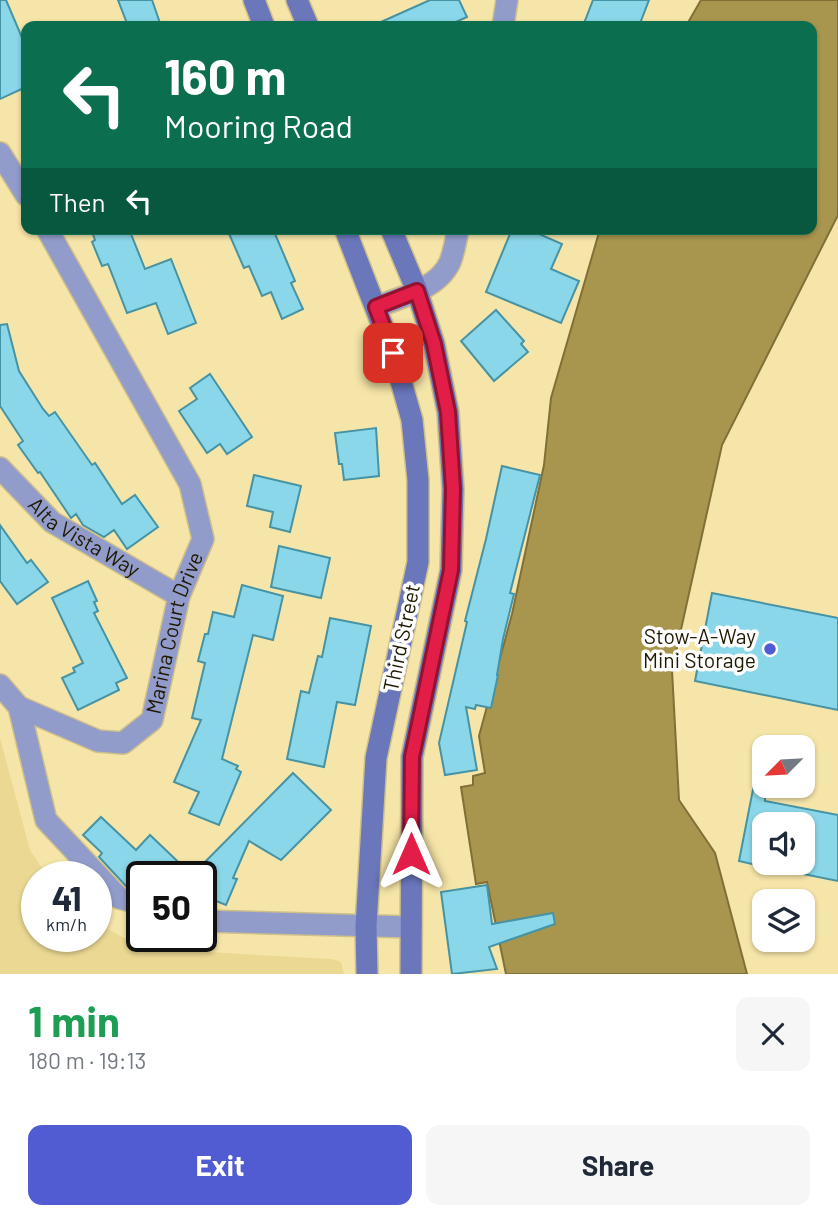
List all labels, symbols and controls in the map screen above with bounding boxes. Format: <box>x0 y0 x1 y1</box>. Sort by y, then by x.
text: 160 m <box>164 46 286 105</box>
icon: left <box>49 49 140 140</box>
text: Mooring Road <box>164 106 353 144</box>
icon: left <box>120 182 158 220</box>
text: Then <box>49 186 106 217</box>
pin <box>363 323 423 383</box>
icon: arrive <box>374 334 412 372</box>
street label: Alta Vista Way <box>24 491 145 582</box>
street label: Marina Court Drive <box>140 548 207 716</box>
street label: Third Street <box>377 582 424 694</box>
place label: Stow-A-Way Mini Storage <box>643 623 756 672</box>
marker: Stow-A-Way Mini Storage <box>762 641 778 657</box>
north arrow <box>752 735 816 798</box>
map controls <box>752 735 815 952</box>
button: sound <box>752 812 815 875</box>
position arrow <box>374 817 448 891</box>
speed limit sign: 50 <box>126 861 217 952</box>
text: 41 <box>51 876 82 918</box>
button: layers <box>752 889 815 952</box>
text: km/h <box>46 913 87 935</box>
text: 1 min <box>28 995 120 1045</box>
button: close <box>736 997 810 1071</box>
text: 180 m · 19:13 <box>28 1046 146 1074</box>
button: Exit <box>28 1125 412 1205</box>
button: Share <box>426 1125 810 1205</box>

